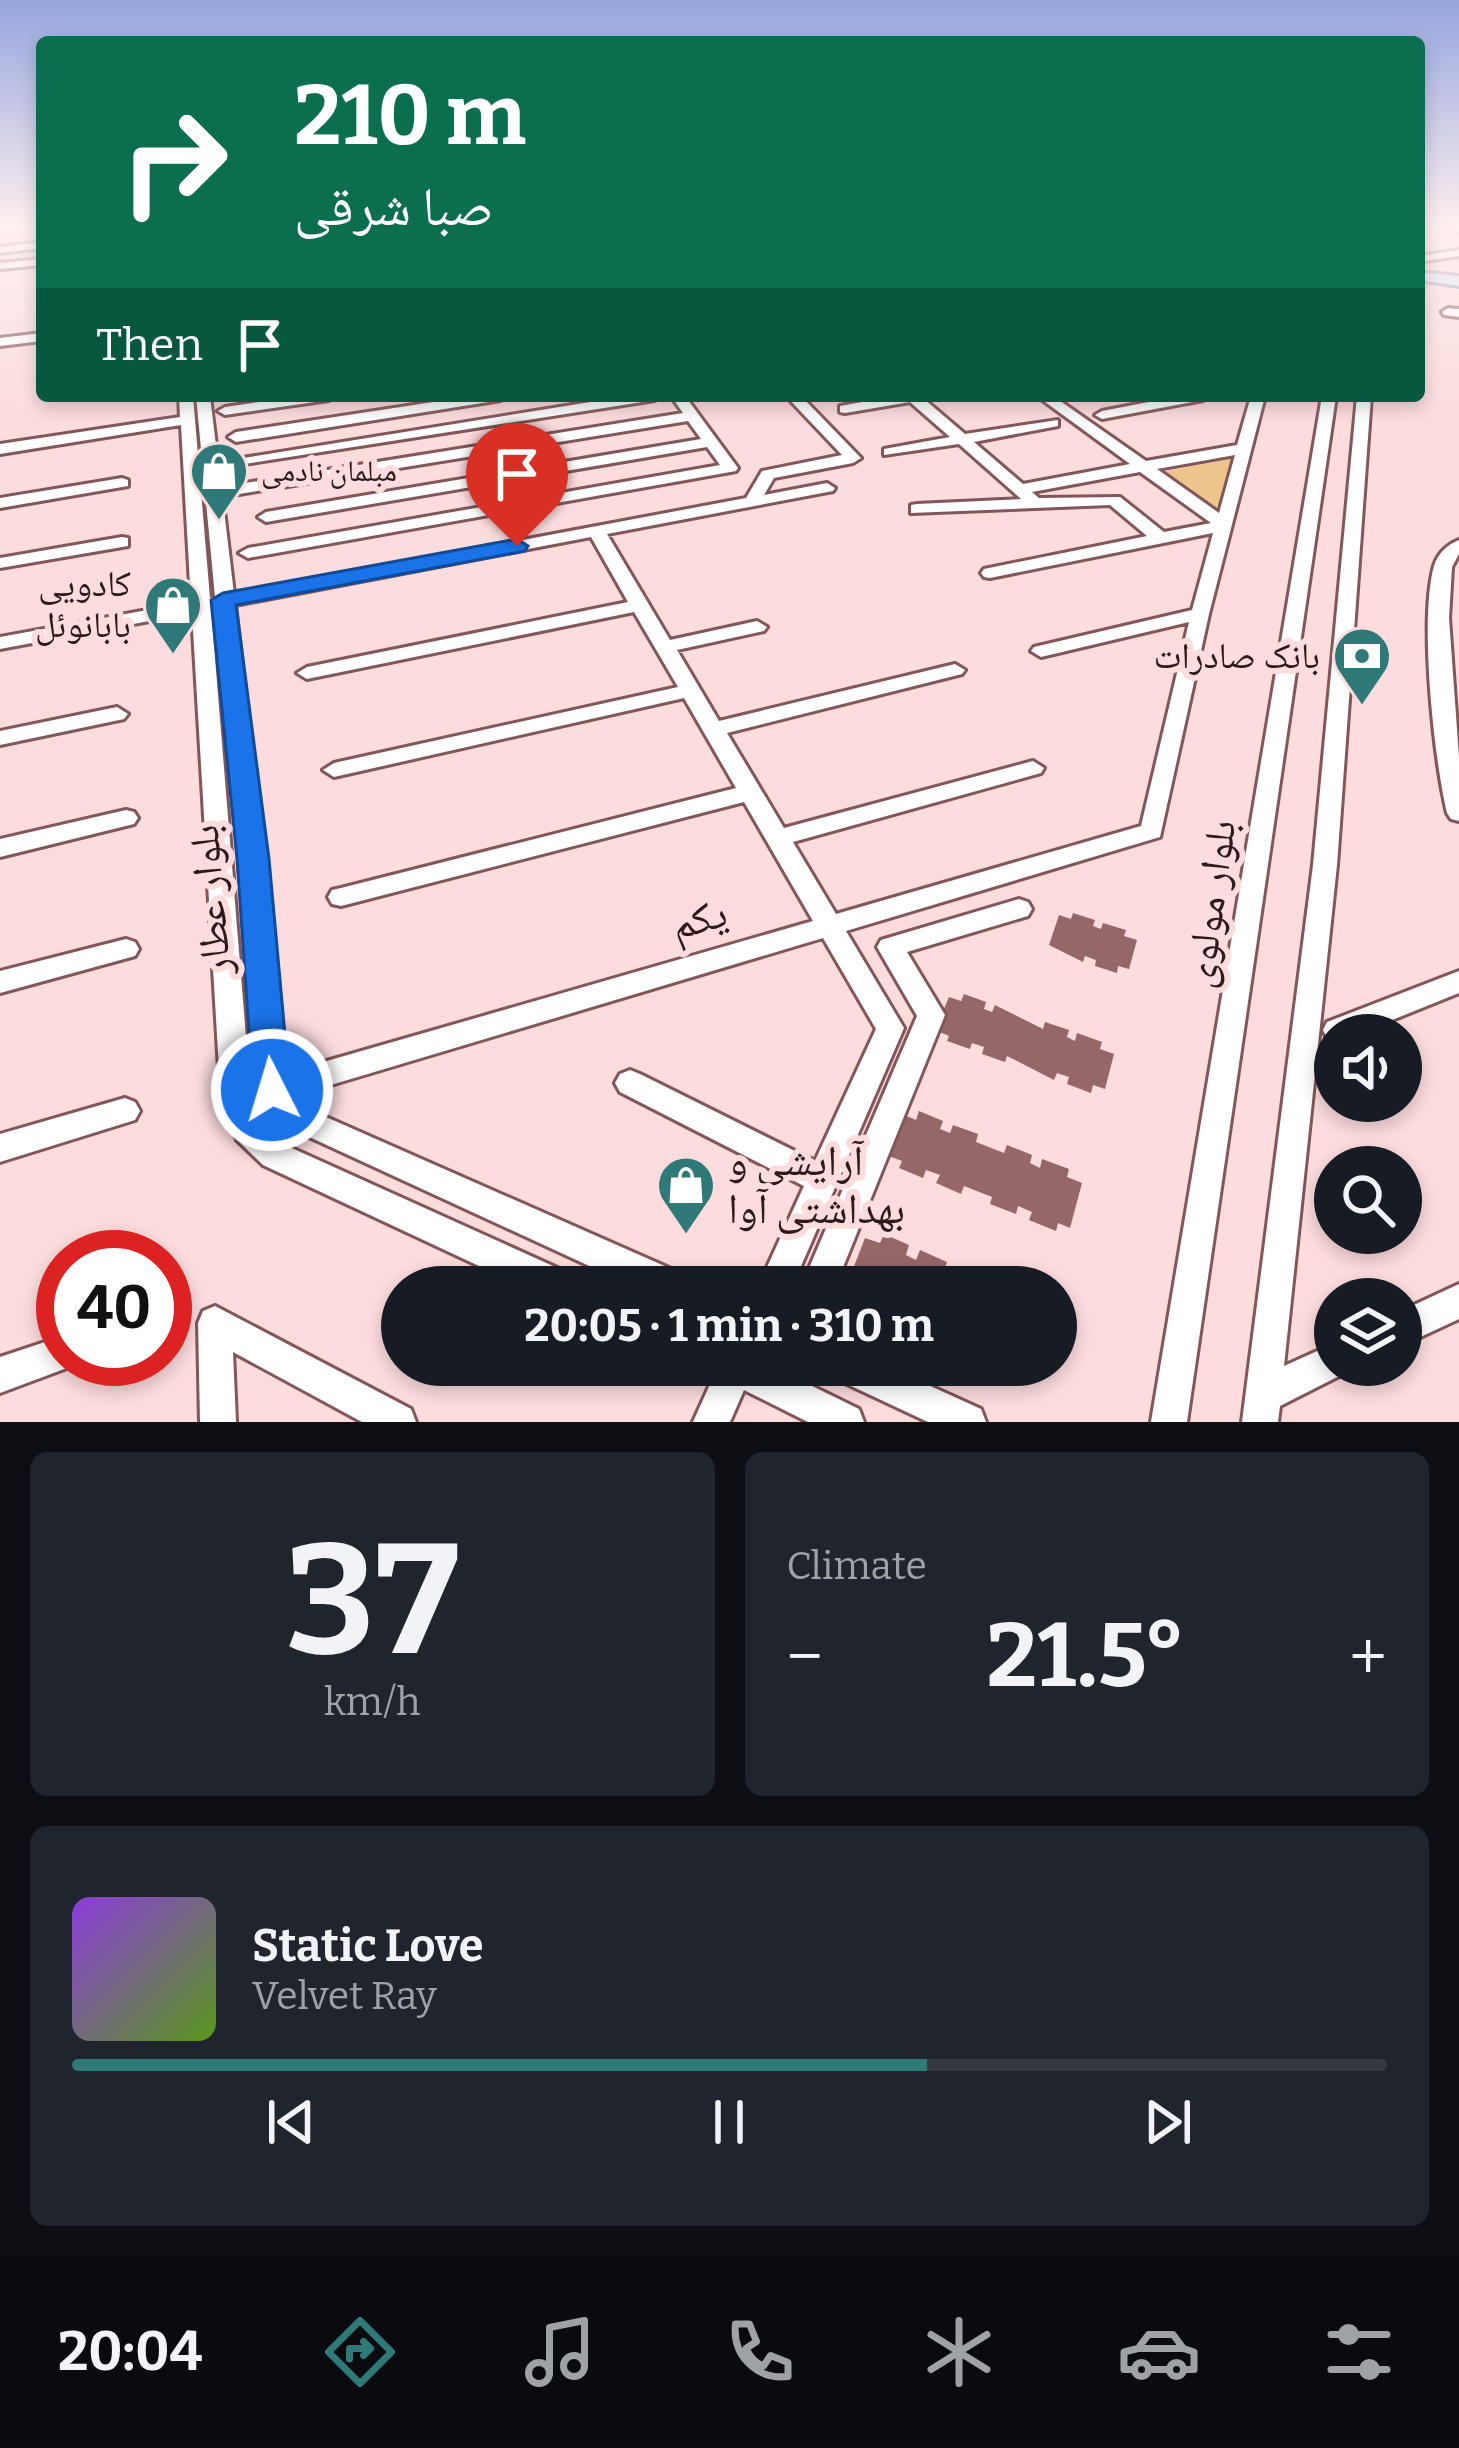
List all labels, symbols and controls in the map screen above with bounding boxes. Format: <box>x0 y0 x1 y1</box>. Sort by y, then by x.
text: 210 m <box>294 65 526 166</box>
icon: right <box>96 84 252 240</box>
text: صبا شرقی <box>294 175 494 239</box>
icon: arrive <box>227 312 293 378</box>
text: Then <box>96 318 203 372</box>
pin <box>466 423 568 546</box>
shop icon: مبلمان نادمی <box>188 440 250 522</box>
icon: arrive <box>484 441 550 507</box>
place label: مبلمان نادمی <box>261 453 397 489</box>
place label: کادویی بابانوئل <box>35 562 131 647</box>
shop icon: کادویی بابانوئل <box>142 574 204 656</box>
bank icon: بانک صادرات <box>1331 625 1393 707</box>
place label: بانک صادرات <box>1153 634 1320 678</box>
street label: بلوار مولوی <box>1173 817 1247 991</box>
street label: بلوار عطار <box>179 823 242 978</box>
street label: یکم <box>665 887 733 953</box>
map controls <box>1314 1014 1422 1386</box>
button: sound <box>1314 1014 1422 1122</box>
position arrow <box>209 1027 335 1153</box>
place label: آرایشی و بهداشتی آوا <box>728 1136 905 1234</box>
button: search <box>1314 1146 1422 1254</box>
shop icon: آرایشی و بهداشتی آوا <box>655 1154 717 1236</box>
speed limit sign: 40 <box>36 1230 192 1386</box>
button: layers <box>1314 1278 1422 1386</box>
text: 20:05 · 1 min · 310 m <box>524 1299 934 1353</box>
text: 37 <box>285 1507 459 1694</box>
text: Climate <box>787 1543 927 1589</box>
text: 21.5° <box>987 1602 1186 1710</box>
text: − <box>787 1617 823 1696</box>
text: + <box>1349 1617 1387 1696</box>
text: km/h <box>324 1679 421 1725</box>
text: Static Love <box>252 1919 484 1973</box>
text: Velvet Ray <box>252 1973 437 2019</box>
icon: previous <box>258 2089 324 2155</box>
icon: pause <box>696 2089 762 2155</box>
icon: next <box>1135 2089 1201 2155</box>
icon: directions <box>318 2310 402 2394</box>
icon: music <box>518 2310 602 2394</box>
icon: phone <box>718 2310 802 2394</box>
icon: climate <box>917 2310 1001 2394</box>
icon: car <box>1117 2310 1201 2394</box>
icon: filters <box>1317 2310 1401 2394</box>
text: 20:04 <box>58 2320 202 2384</box>

